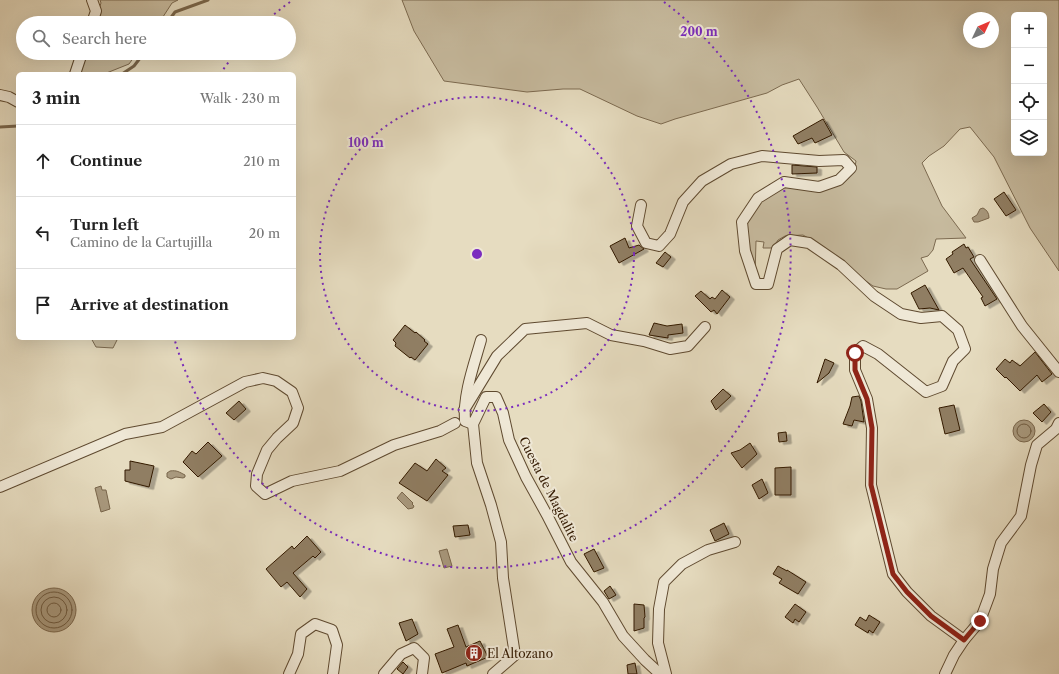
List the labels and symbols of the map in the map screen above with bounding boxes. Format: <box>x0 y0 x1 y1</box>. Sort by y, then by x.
north arrow <box>963 12 999 48</box>
text: 200 m <box>680 24 718 39</box>
text: 100 m <box>348 135 384 150</box>
centre of rings <box>470 247 484 261</box>
route start <box>846 344 864 362</box>
street label: Cuesta de Magdalite <box>516 434 582 544</box>
route end <box>971 612 989 630</box>
building icon: El Altozano <box>464 643 484 663</box>
place label: El Altozano <box>487 646 553 661</box>

